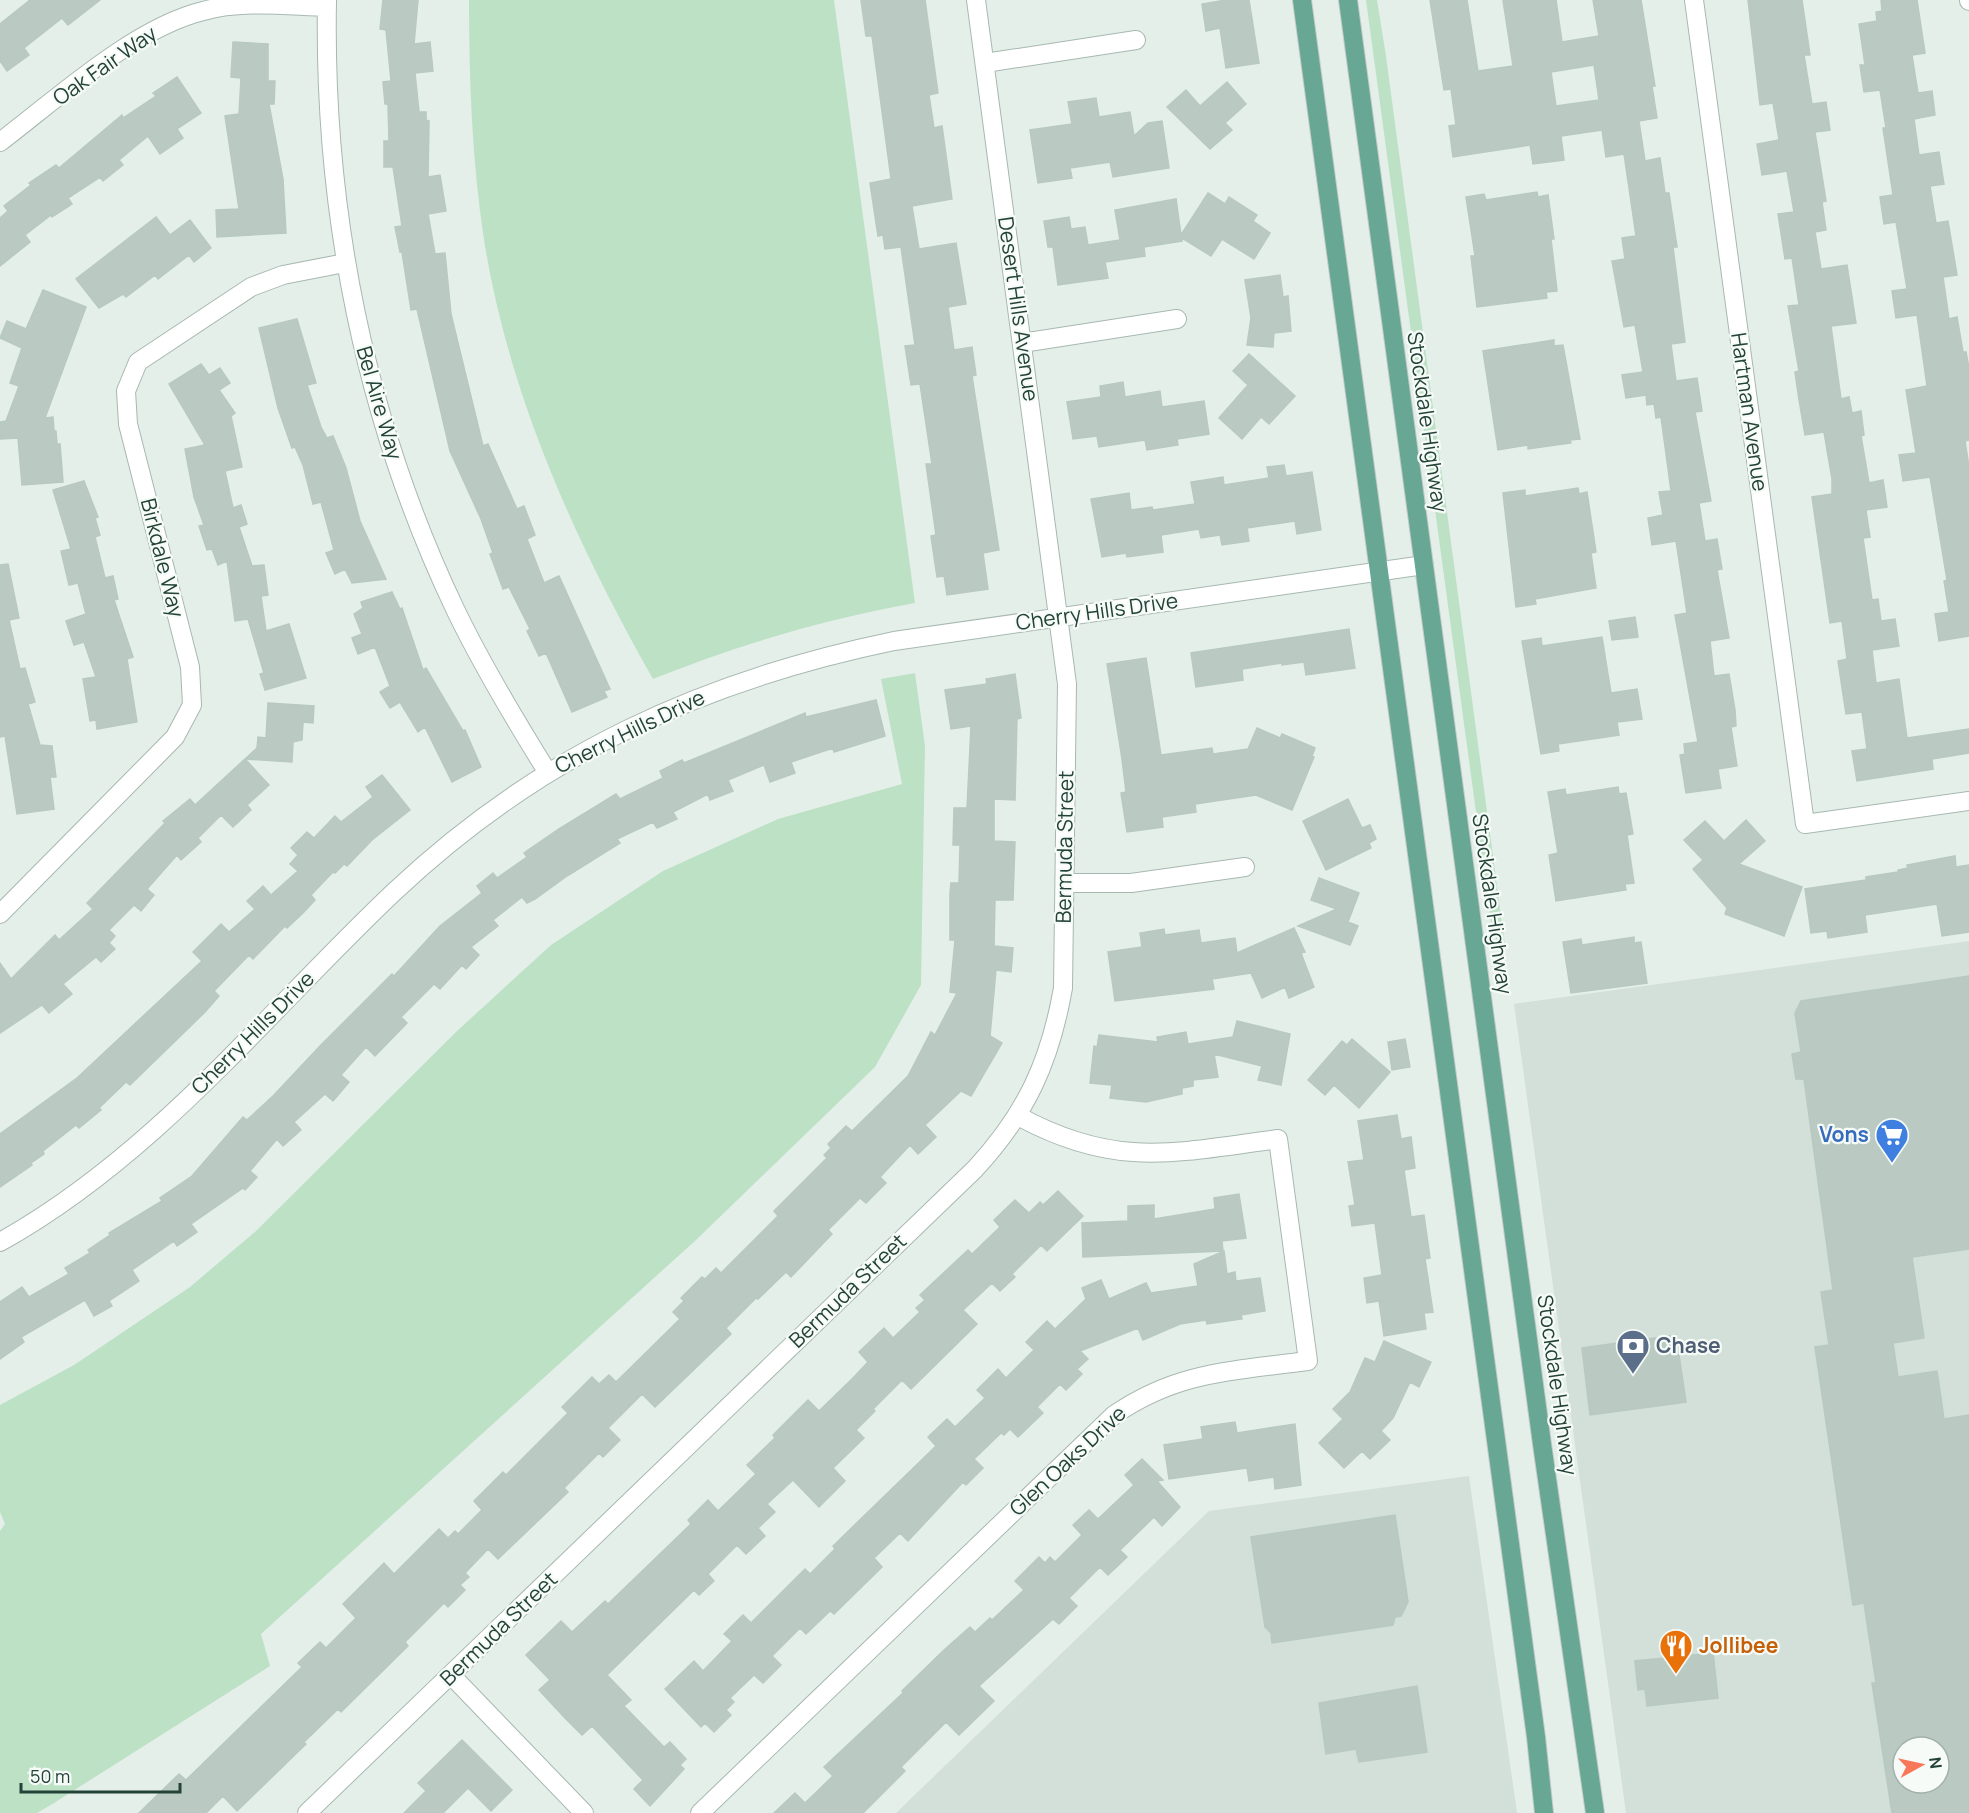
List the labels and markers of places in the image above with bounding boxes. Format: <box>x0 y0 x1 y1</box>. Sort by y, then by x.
supermarket icon: Vons <box>1874 1117 1910 1164</box>
place label: Vons <box>1819 1120 1869 1148</box>
bank icon: Chase <box>1615 1328 1651 1375</box>
place label: Chase <box>1656 1331 1721 1359</box>
restaurant icon: Jollibee <box>1658 1628 1694 1675</box>
place label: Jollibee <box>1699 1631 1778 1659</box>

